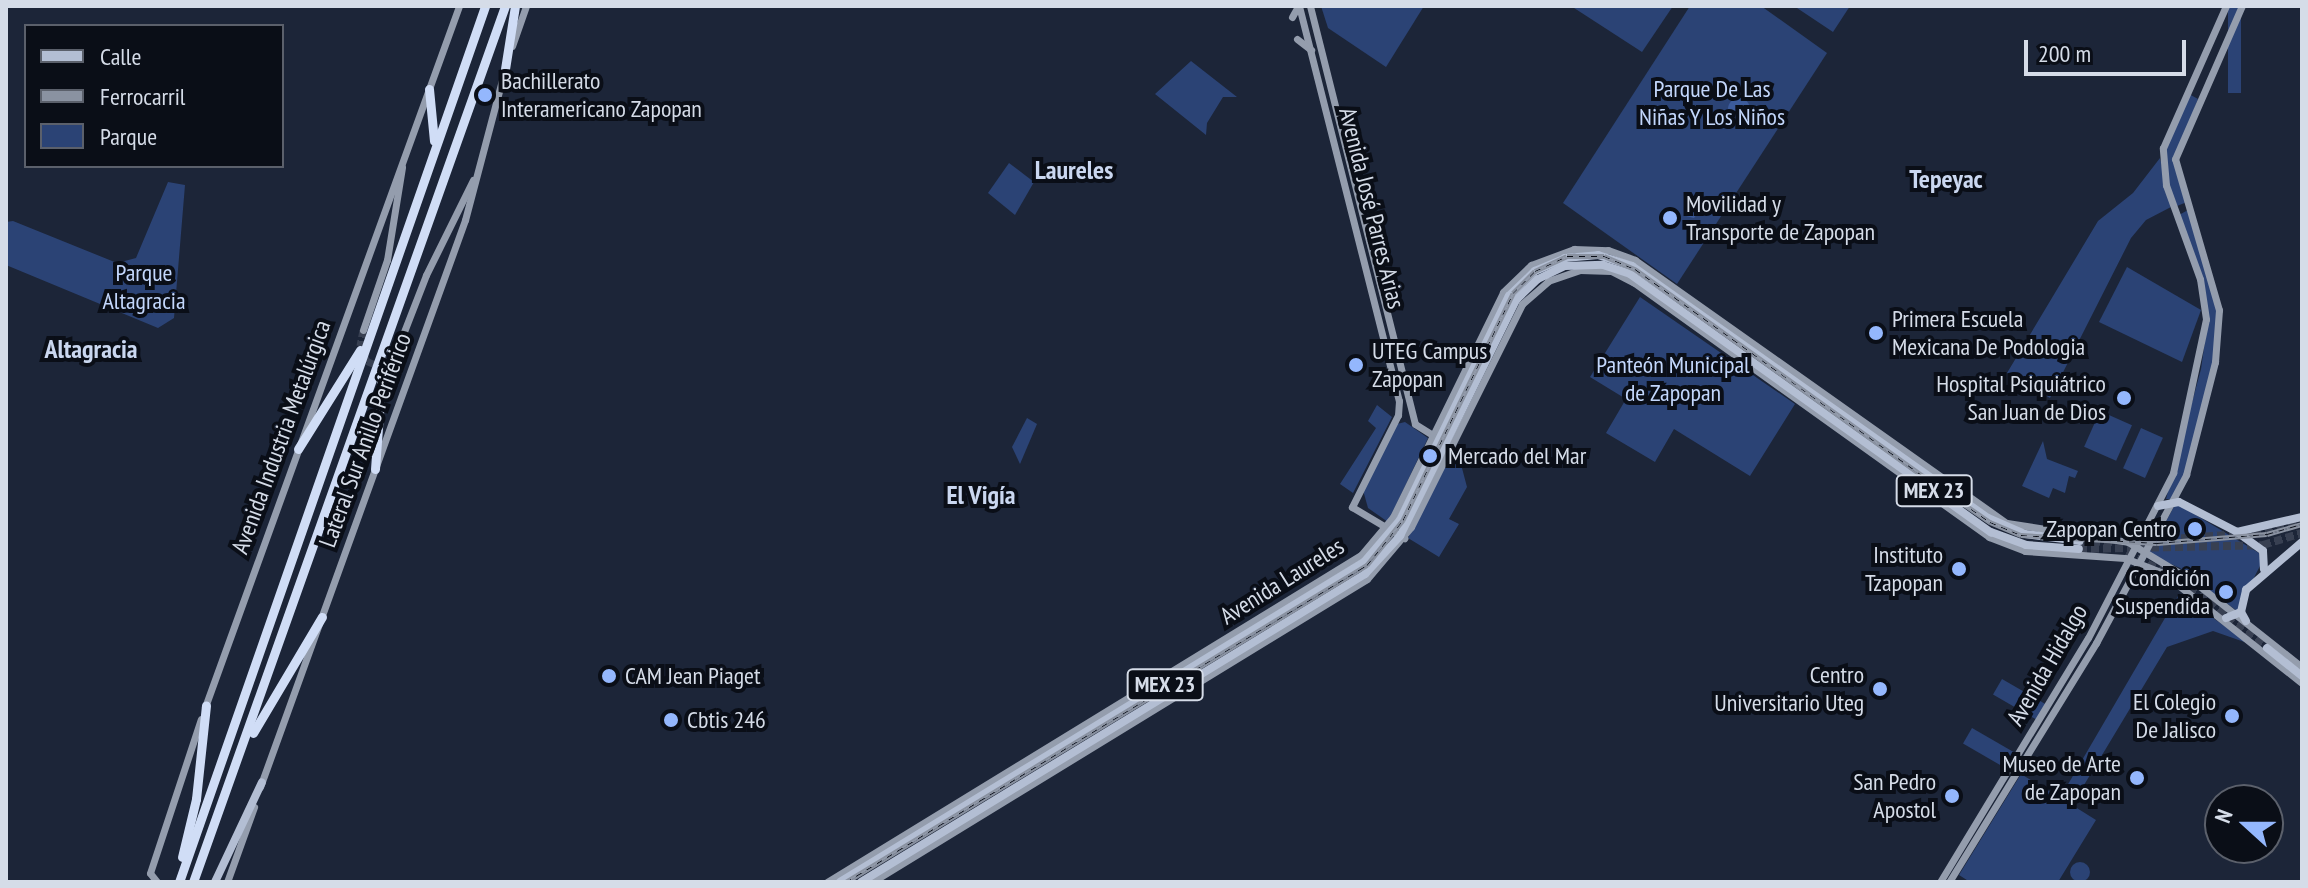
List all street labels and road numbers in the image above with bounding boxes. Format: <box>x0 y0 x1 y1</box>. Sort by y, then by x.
street label: Avenida José Parres Arias <box>1333 104 1411 312</box>
street label: Avenida Industria Metalúrgica <box>225 316 337 558</box>
street label: Lateral Sur Anillo Periférico <box>313 329 417 551</box>
road number: MEX 23 <box>1894 473 1974 509</box>
street label: Avenida Laureles <box>1215 532 1349 630</box>
street label: Avenida Hidalgo <box>2001 599 2093 731</box>
road number: MEX 23 <box>1125 667 1205 703</box>

